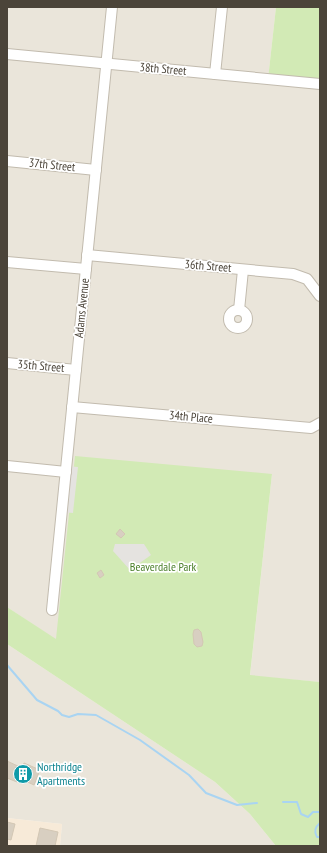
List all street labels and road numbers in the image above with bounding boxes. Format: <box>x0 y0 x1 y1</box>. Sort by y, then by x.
street label: 38th Street <box>139 59 188 78</box>
street label: 37th Street <box>28 155 77 174</box>
street label: 36th Street <box>184 256 233 275</box>
street label: Adams Avenue <box>71 277 92 339</box>
street label: 35th Street <box>17 356 66 375</box>
street label: 34th Place <box>168 407 214 426</box>

